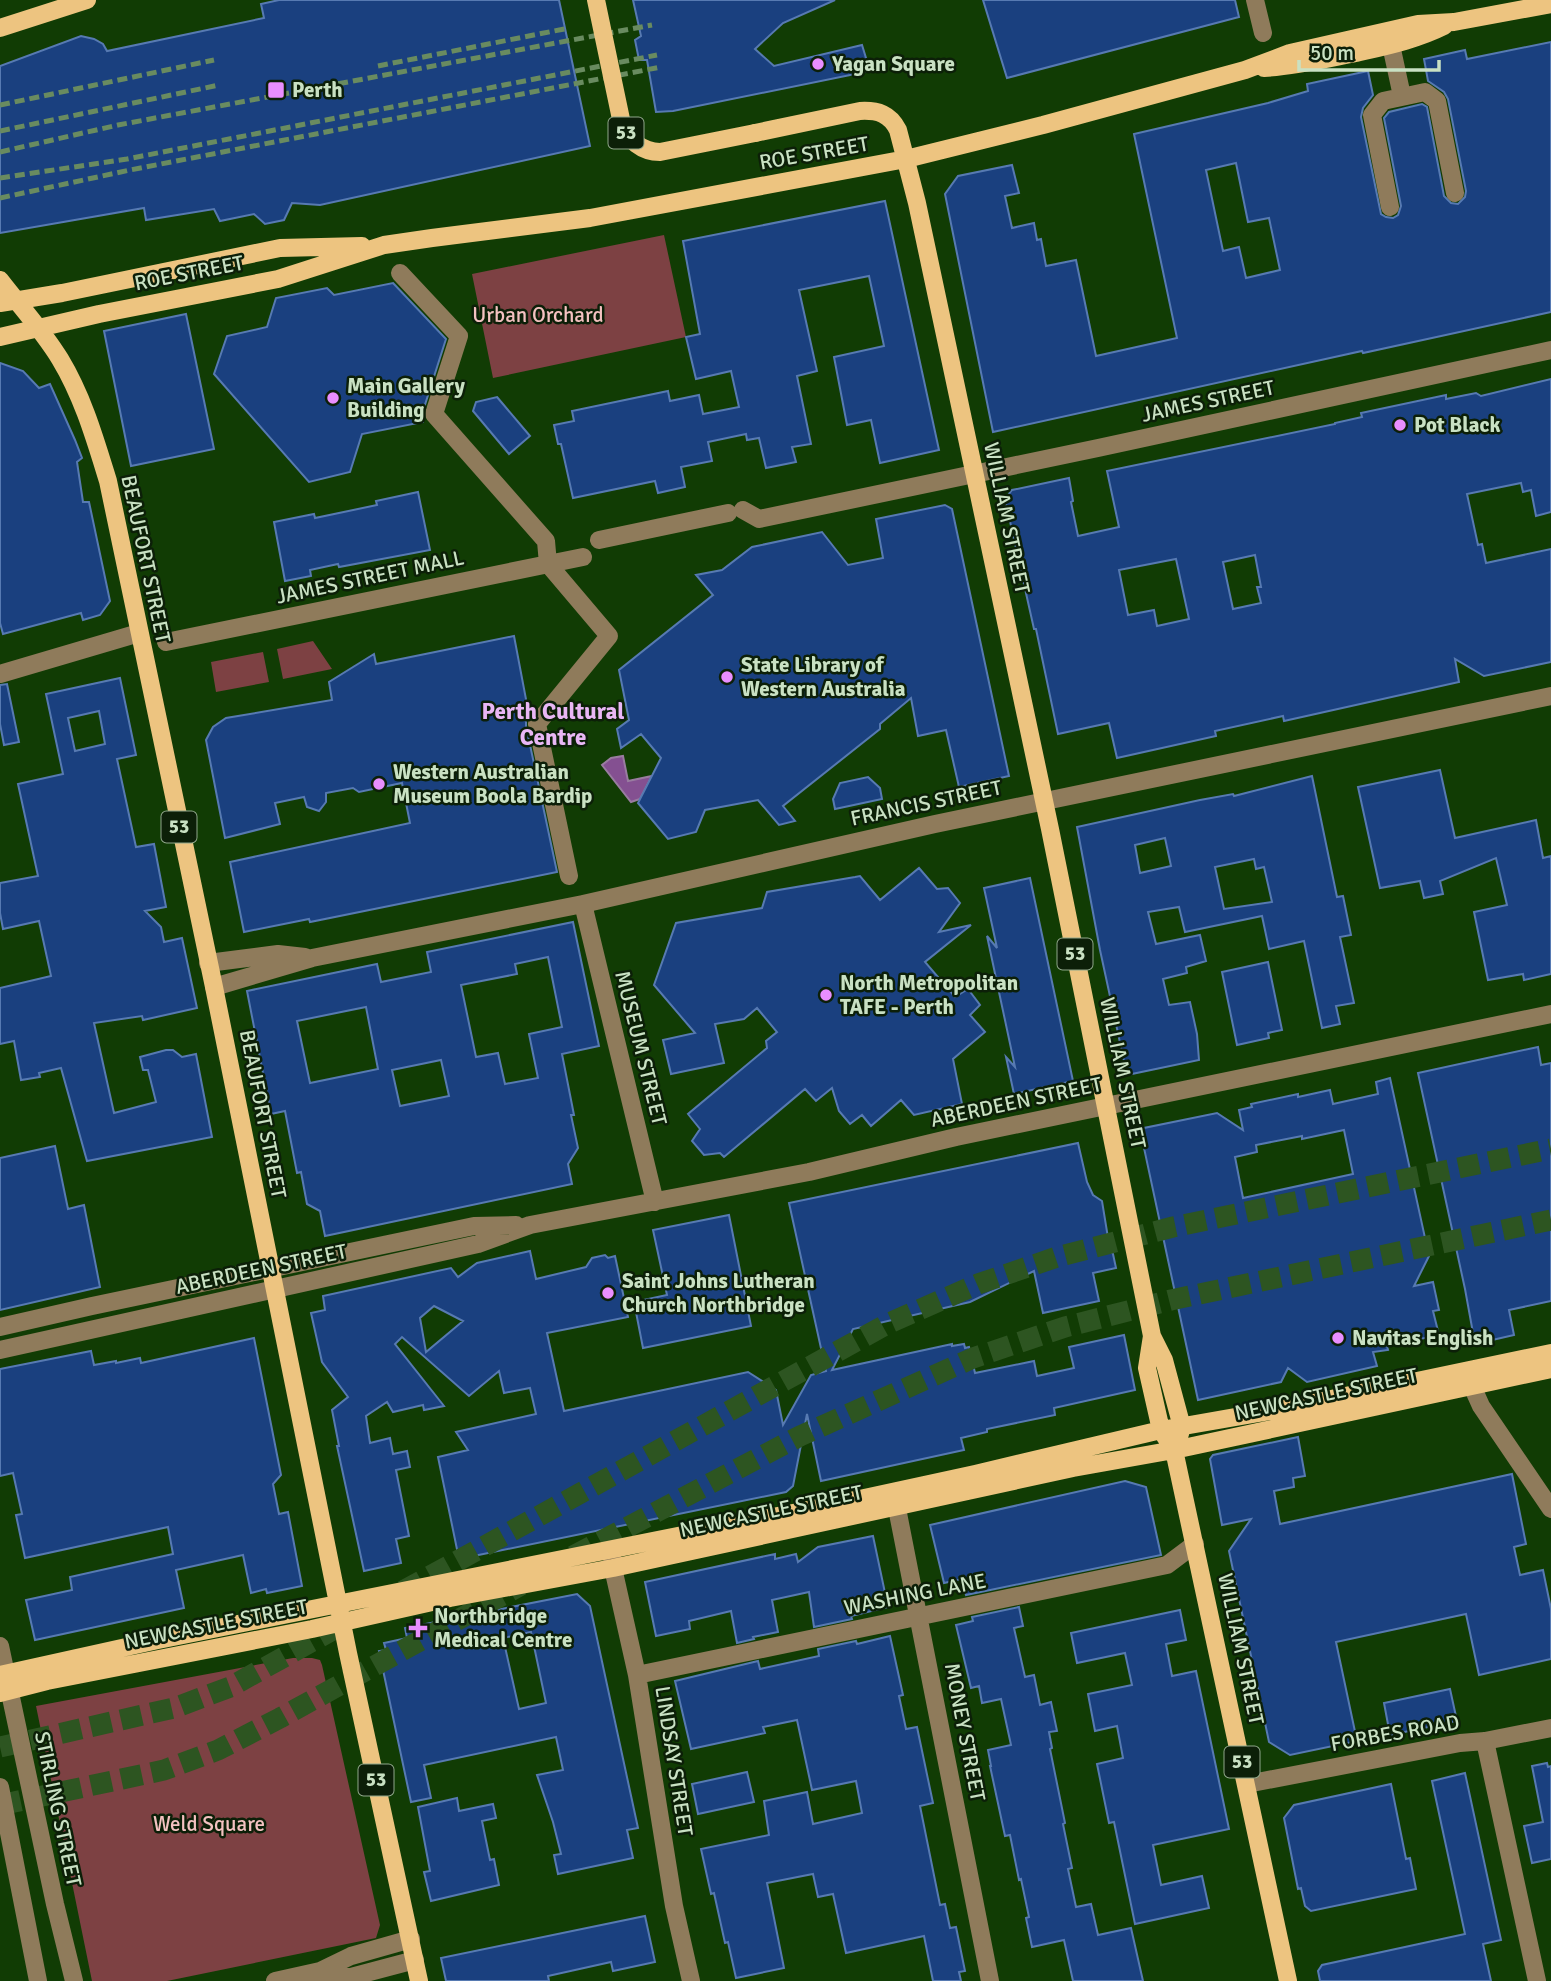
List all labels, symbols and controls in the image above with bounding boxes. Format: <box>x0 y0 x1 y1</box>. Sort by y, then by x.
scale bar <box>1299 28 1439 72</box>
text: 50 m <box>1310 40 1354 66</box>
place label: Yagan Square <box>831 51 955 77</box>
marker: Yagan Square <box>810 56 826 72</box>
place label: Perth <box>292 77 343 103</box>
marker: Perth <box>266 80 286 100</box>
road number: 53 <box>608 118 644 148</box>
street label: ROE STREET <box>757 130 871 175</box>
street label: ROE STREET <box>132 250 247 296</box>
park label: Urban Orchard <box>472 302 604 328</box>
place label: Main Gallery Building <box>347 373 465 423</box>
street label: JAMES STREET <box>1139 374 1277 428</box>
marker: Main Gallery Building <box>325 390 341 406</box>
place label: Pot Black <box>1414 412 1500 438</box>
marker: Pot Black <box>1392 417 1408 433</box>
street label: WILLIAM STREET <box>978 440 1036 597</box>
street label: BEAUFORT STREET <box>115 473 177 646</box>
street label: JAMES STREET MALL <box>274 544 466 610</box>
place label: State Library of Western Australia <box>741 652 906 702</box>
marker: State Library of Western Australia <box>719 669 735 685</box>
district label: Perth Cultural Centre <box>481 697 625 752</box>
place label: Western Australian Museum Boola Bardip <box>393 759 592 809</box>
street label: FRANCIS STREET <box>848 774 1005 832</box>
marker: Western Australian Museum Boola Bardip <box>371 776 387 792</box>
road number: 53 <box>162 812 196 842</box>
road number: 53 <box>1058 938 1092 970</box>
street label: MUSEUM STREET <box>609 968 673 1129</box>
place label: North Metropolitan TAFE - Perth <box>840 970 1018 1020</box>
marker: North Metropolitan TAFE - Perth <box>818 987 834 1003</box>
street label: WILLIAM STREET <box>1094 995 1152 1152</box>
street label: BEAUFORT STREET <box>234 1027 292 1201</box>
street label: ABERDEEN STREET <box>928 1071 1105 1133</box>
street label: ABERDEEN STREET <box>173 1238 350 1300</box>
place label: Saint Johns Lutheran Church Northbridge <box>622 1268 815 1318</box>
marker: Saint Johns Lutheran Church Northbridge <box>600 1285 616 1301</box>
place label: Navitas English <box>1352 1325 1493 1351</box>
marker: Navitas English <box>1330 1330 1346 1346</box>
street label: NEWCASTLE STREET <box>1232 1362 1420 1426</box>
street label: NEWCASTLE STREET <box>677 1479 865 1543</box>
street label: WASHING LANE <box>842 1567 988 1621</box>
street label: WILLIAM STREET <box>1212 1571 1270 1728</box>
street label: NEWCASTLE STREET <box>122 1593 311 1655</box>
place label: Northbridge Medical Centre <box>434 1603 572 1653</box>
marker: Northbridge Medical Centre <box>408 1618 428 1638</box>
street label: MONEY STREET <box>939 1661 991 1804</box>
street label: LINDSAY STREET <box>649 1684 699 1839</box>
street label: FORBES ROAD <box>1328 1709 1462 1757</box>
street label: STIRLING STREET <box>29 1729 87 1889</box>
road number: 53 <box>1224 1746 1260 1778</box>
road number: 53 <box>358 1764 394 1796</box>
park label: Weld Square <box>153 1811 265 1837</box>

